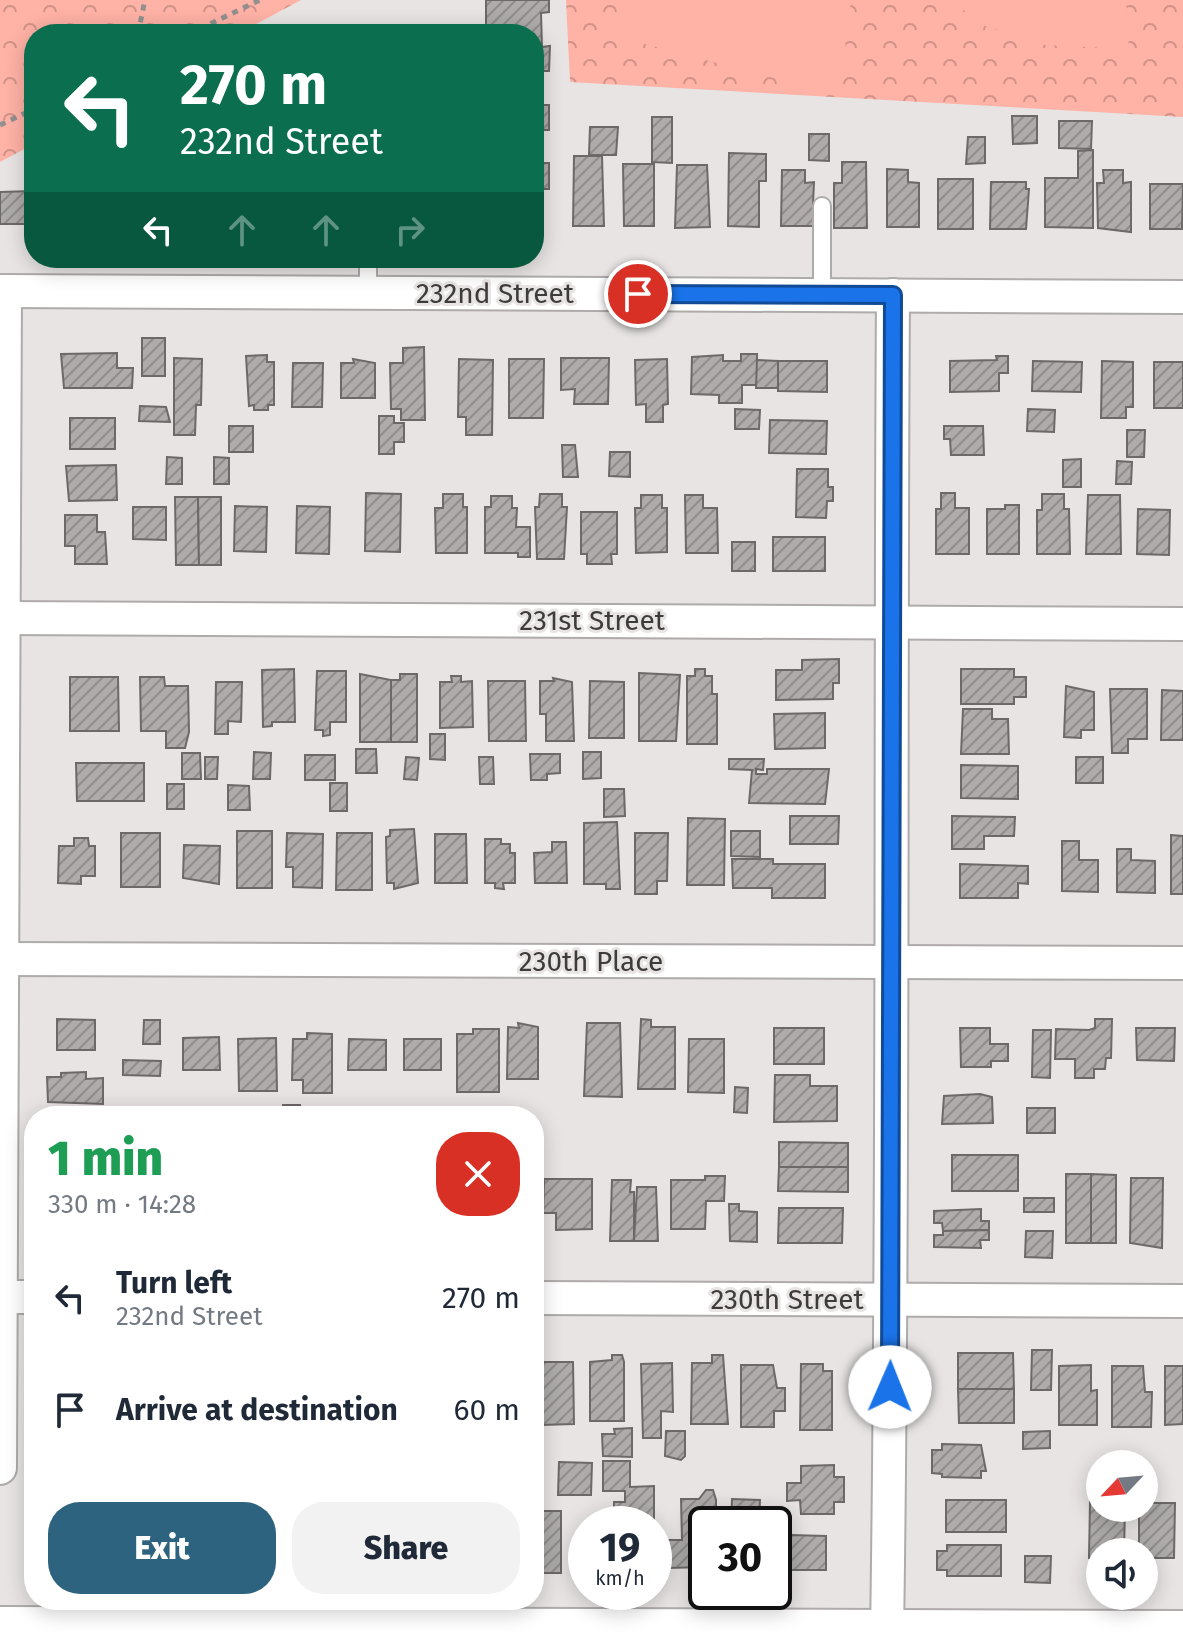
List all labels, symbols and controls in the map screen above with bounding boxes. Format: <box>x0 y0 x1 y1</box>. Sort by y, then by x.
text: 270 m <box>180 52 327 119</box>
icon: left <box>48 56 152 160</box>
text: 232nd Street <box>180 120 383 164</box>
icon: left <box>136 208 180 252</box>
icon: ahead <box>220 208 264 252</box>
icon: ahead <box>304 208 348 252</box>
icon: right <box>388 208 432 252</box>
pin <box>604 260 672 328</box>
icon: arrive <box>616 272 660 316</box>
street label: 232nd Street <box>416 277 575 310</box>
street label: 231st Street <box>519 604 666 637</box>
street label: 230th Place <box>519 945 663 978</box>
text: 1 min <box>48 1130 163 1188</box>
button: close <box>436 1132 520 1216</box>
text: 330 m · 14:28 <box>48 1189 196 1220</box>
text: Turn left <box>116 1265 232 1301</box>
icon: left <box>48 1276 92 1320</box>
text: 270 m <box>442 1280 520 1316</box>
street label: 230th Street <box>710 1283 864 1316</box>
text: 232nd Street <box>116 1301 263 1332</box>
position arrow <box>848 1345 932 1429</box>
icon: arrive <box>48 1388 92 1432</box>
text: Arrive at destination <box>116 1392 398 1428</box>
text: 60 m <box>454 1392 520 1428</box>
north arrow <box>1086 1450 1158 1522</box>
map controls <box>1086 1450 1158 1610</box>
button: Exit <box>48 1502 276 1594</box>
button: Share <box>292 1502 520 1594</box>
speed limit sign: 30 <box>688 1506 792 1610</box>
text: 19 <box>600 1524 640 1572</box>
button: sound <box>1086 1538 1158 1610</box>
text: km/h <box>595 1566 645 1590</box>

